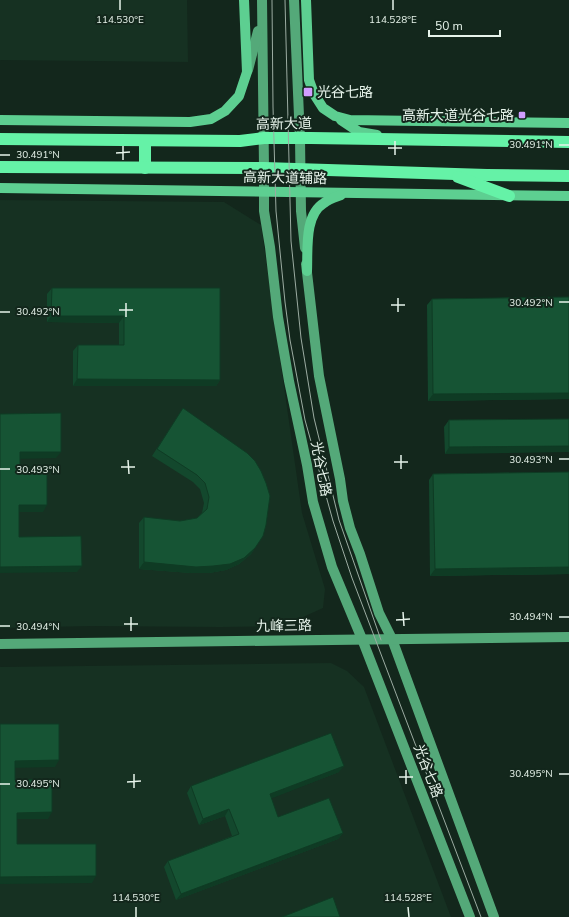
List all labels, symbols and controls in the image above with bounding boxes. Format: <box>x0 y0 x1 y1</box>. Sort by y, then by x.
scale bar <box>429 12 500 38</box>
text: 114.530°E <box>96 13 144 27</box>
text: 114.528°E <box>369 13 417 27</box>
text: 50 m <box>435 18 463 34</box>
place label: 光谷七路 <box>317 83 373 102</box>
marker: 光谷七路 <box>302 86 314 98</box>
place label: 高新大道光谷七路 <box>402 106 514 125</box>
marker: 高新大道光谷七路 <box>517 110 527 120</box>
street label: 高新大道 <box>256 114 312 134</box>
text: 30.491°N <box>509 138 553 152</box>
text: 30.491°N <box>16 148 60 162</box>
street label: 高新大道辅路 <box>243 168 327 188</box>
text: 30.492°N <box>509 296 553 310</box>
text: 30.492°N <box>16 305 60 319</box>
street label: 光谷七路 <box>306 440 336 498</box>
text: 30.493°N <box>509 453 553 467</box>
text: 30.493°N <box>16 463 60 477</box>
text: 30.494°N <box>509 610 553 624</box>
street label: 九峰三路 <box>256 616 312 636</box>
text: 30.494°N <box>16 620 60 634</box>
street label: 光谷七路 <box>409 741 447 801</box>
text: 30.495°N <box>509 767 553 781</box>
text: 30.495°N <box>16 777 60 791</box>
text: 114.530°E <box>112 891 160 905</box>
text: 114.528°E <box>384 891 432 905</box>

